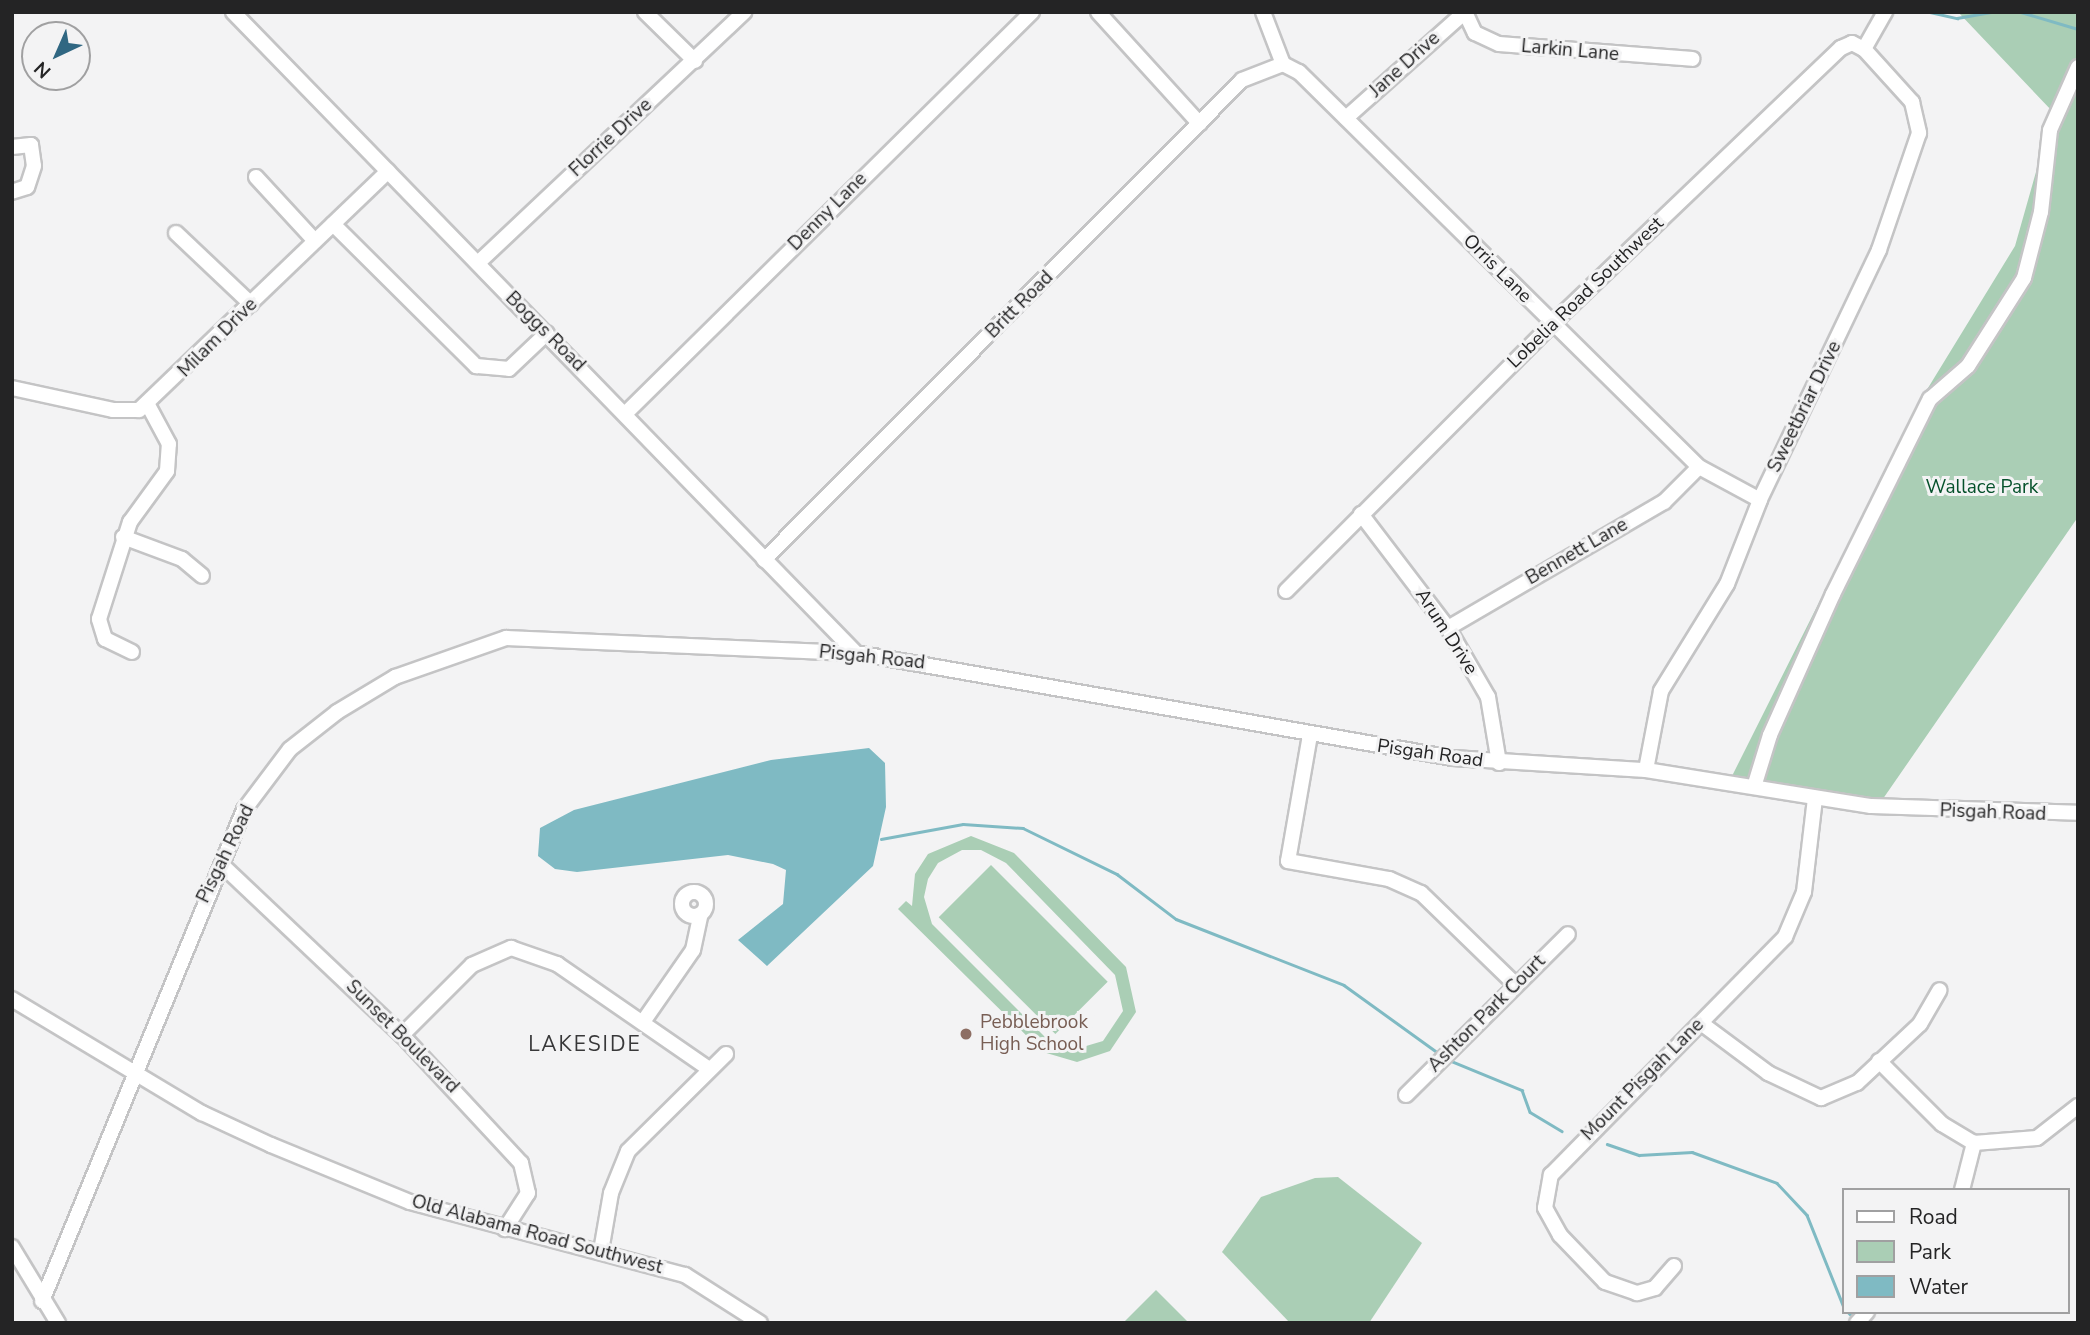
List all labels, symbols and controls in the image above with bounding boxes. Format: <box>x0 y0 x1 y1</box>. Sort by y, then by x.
north arrow <box>21 21 91 91</box>
street label: Jane Drive <box>1365 27 1445 103</box>
street label: Larkin Lane <box>1520 35 1620 67</box>
text: N <box>29 55 57 84</box>
street label: Florrie Drive <box>565 94 657 182</box>
street label: Denny Lane <box>784 168 872 256</box>
street label: Lobelia Road Southwest <box>1503 213 1669 373</box>
street label: Orris Lane <box>1458 230 1536 308</box>
street label: Britt Road <box>981 266 1059 344</box>
street label: Boggs Road <box>500 287 590 377</box>
street label: Milam Drive <box>174 294 262 382</box>
street label: Sweetbriar Drive <box>1763 338 1847 476</box>
park label: Wallace Park <box>1926 477 2038 499</box>
street label: Bennett Lane <box>1522 514 1632 590</box>
street label: Arum Drive <box>1410 585 1482 679</box>
street label: Pisgah Road <box>818 641 926 675</box>
street label: Pisgah Road <box>1376 735 1484 773</box>
street label: Pisgah Road <box>1939 800 2047 826</box>
street label: Pisgah Road <box>192 801 260 907</box>
street label: Ashton Park Court <box>1424 951 1550 1077</box>
street label: Sunset Boulevard <box>341 976 463 1098</box>
place label: Pebblebrook High School <box>980 1012 1088 1056</box>
street label: Mount Pisgah Lane <box>1577 1014 1709 1146</box>
marker: Pebblebrook High School <box>958 1026 974 1042</box>
district label: LAKESIDE <box>529 1031 641 1057</box>
legend <box>1842 1188 2069 1314</box>
street label: Old Alabama Road Southwest <box>409 1190 665 1280</box>
text: Road <box>1909 1203 1958 1231</box>
text: Park <box>1909 1238 1951 1266</box>
text: Water <box>1909 1273 1968 1301</box>

